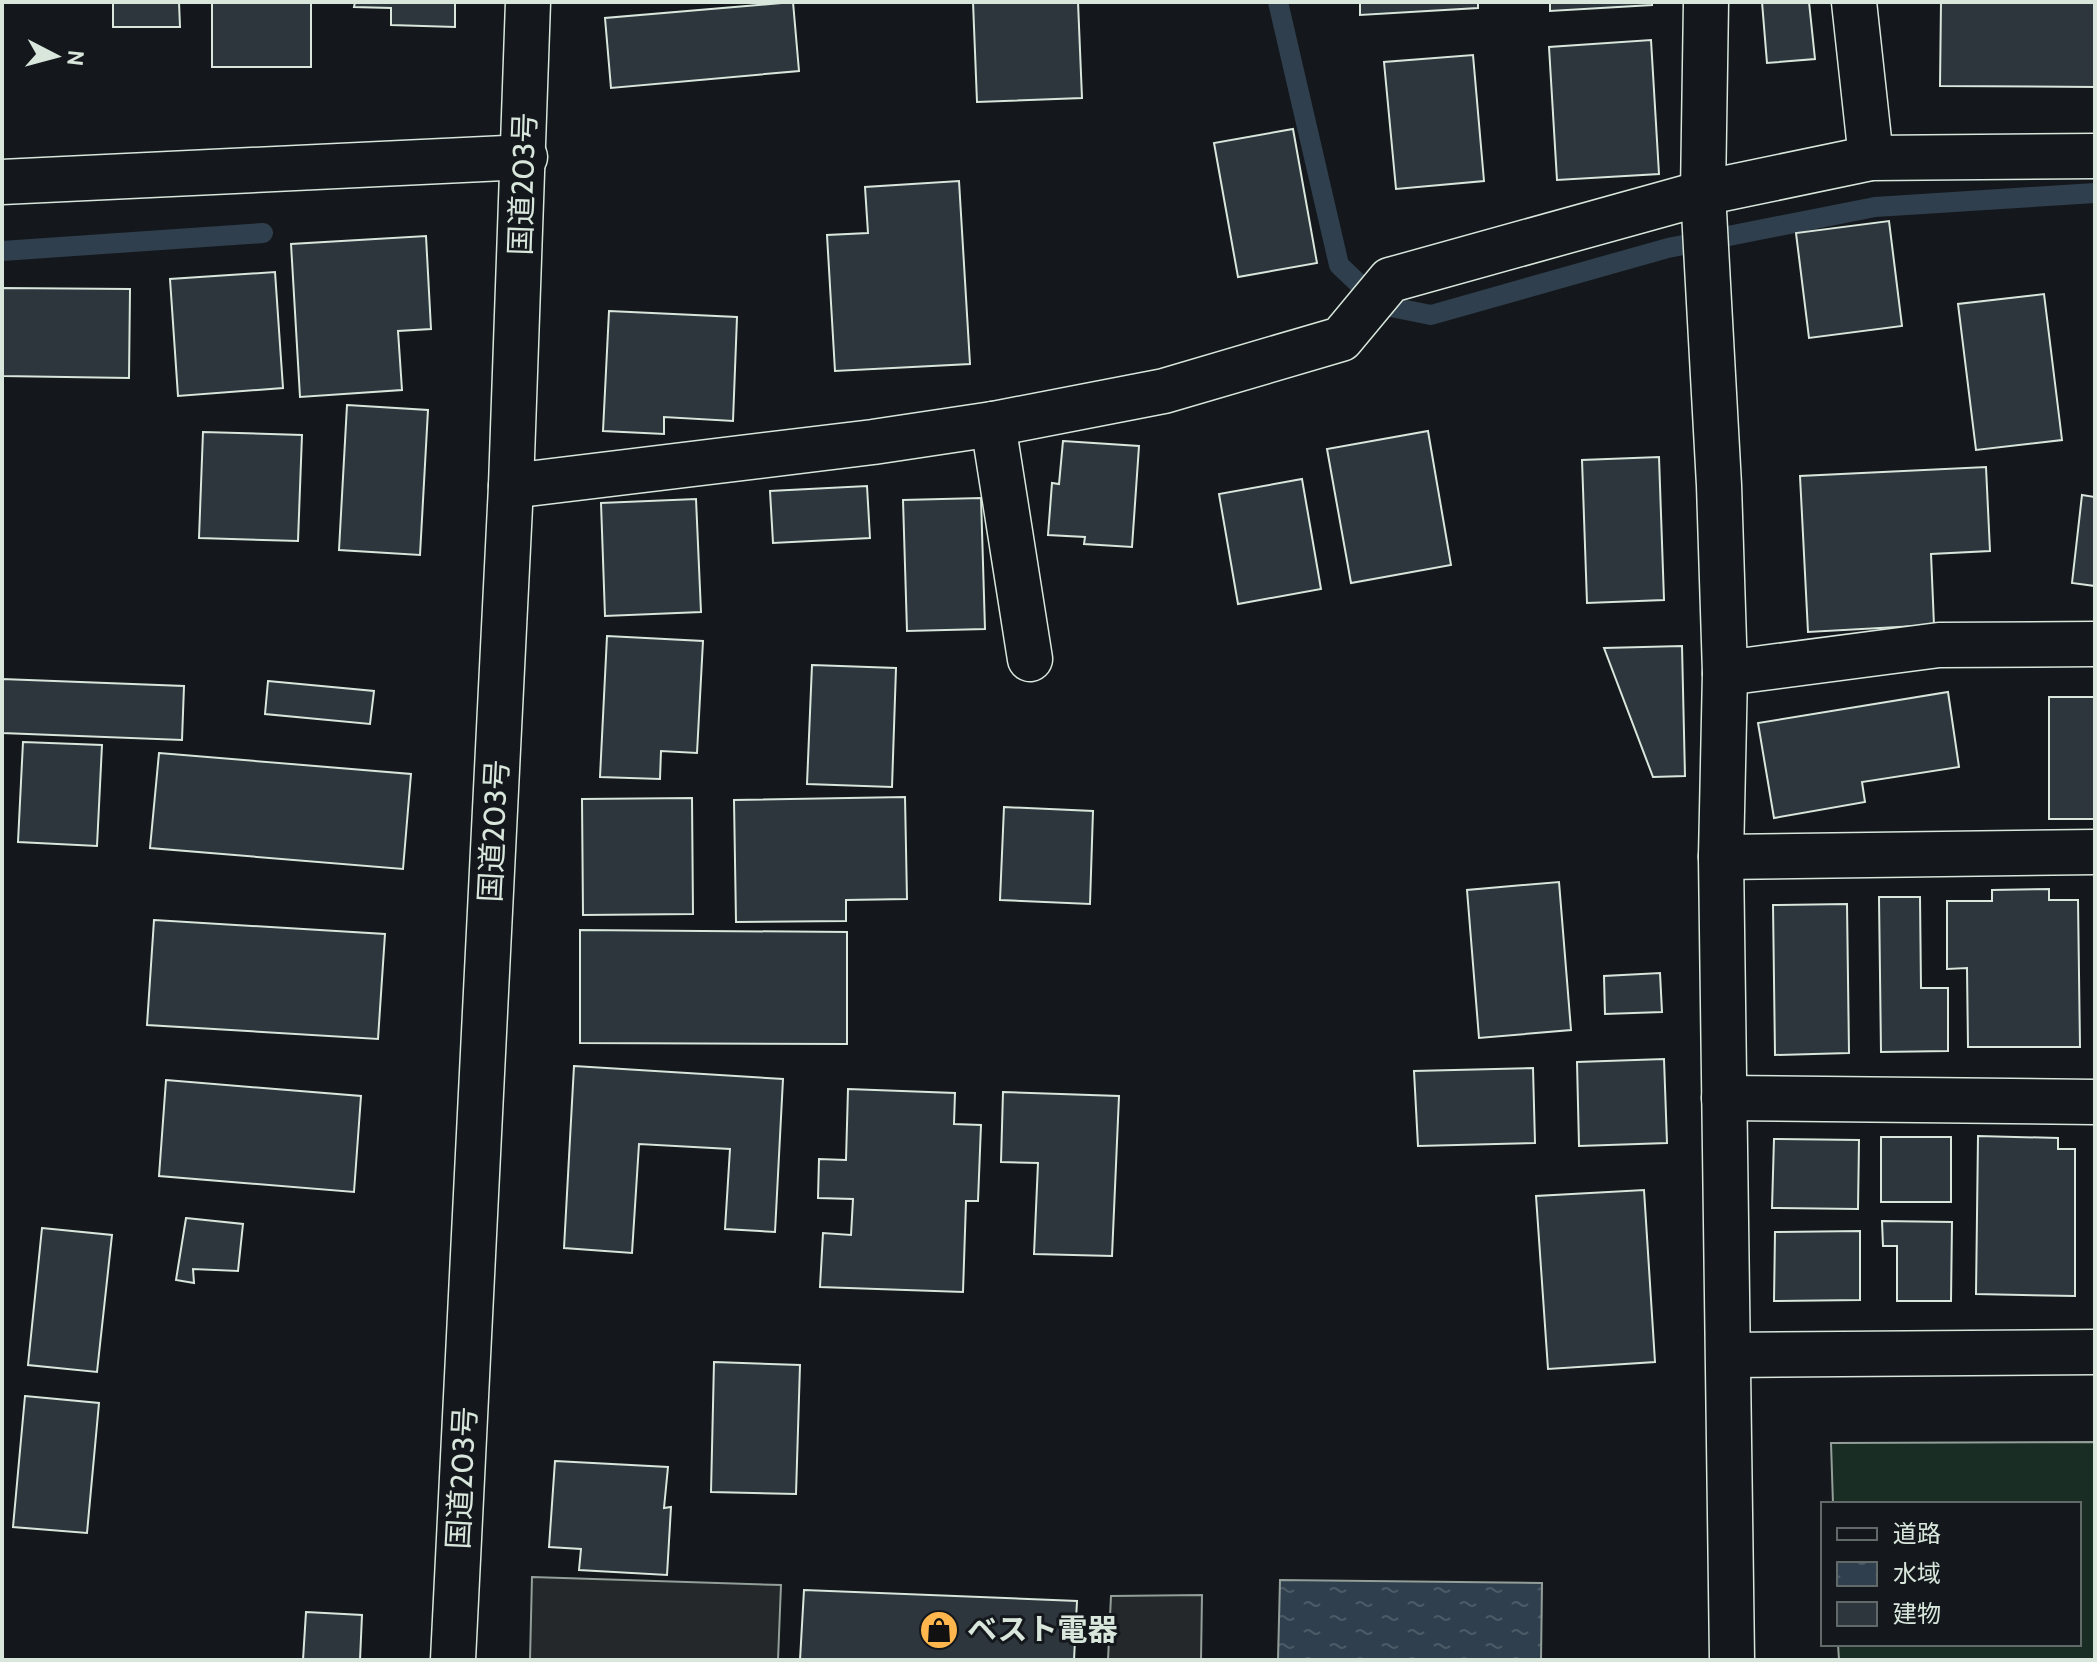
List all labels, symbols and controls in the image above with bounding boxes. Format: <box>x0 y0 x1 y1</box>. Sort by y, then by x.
north arrow <box>16 16 96 96</box>
text: N <box>61 49 90 67</box>
street label: 国道203号 <box>502 112 543 256</box>
street label: 国道203号 <box>471 759 516 903</box>
street label: 国道203号 <box>439 1406 484 1550</box>
legend <box>1821 1502 2081 1646</box>
text: 道路 <box>1893 1519 1941 1548</box>
text: 水域 <box>1893 1559 1941 1588</box>
text: 建物 <box>1893 1599 1941 1628</box>
shop icon: ベスト電器 <box>918 1609 960 1651</box>
place label: ベスト電器 <box>967 1611 1118 1648</box>

